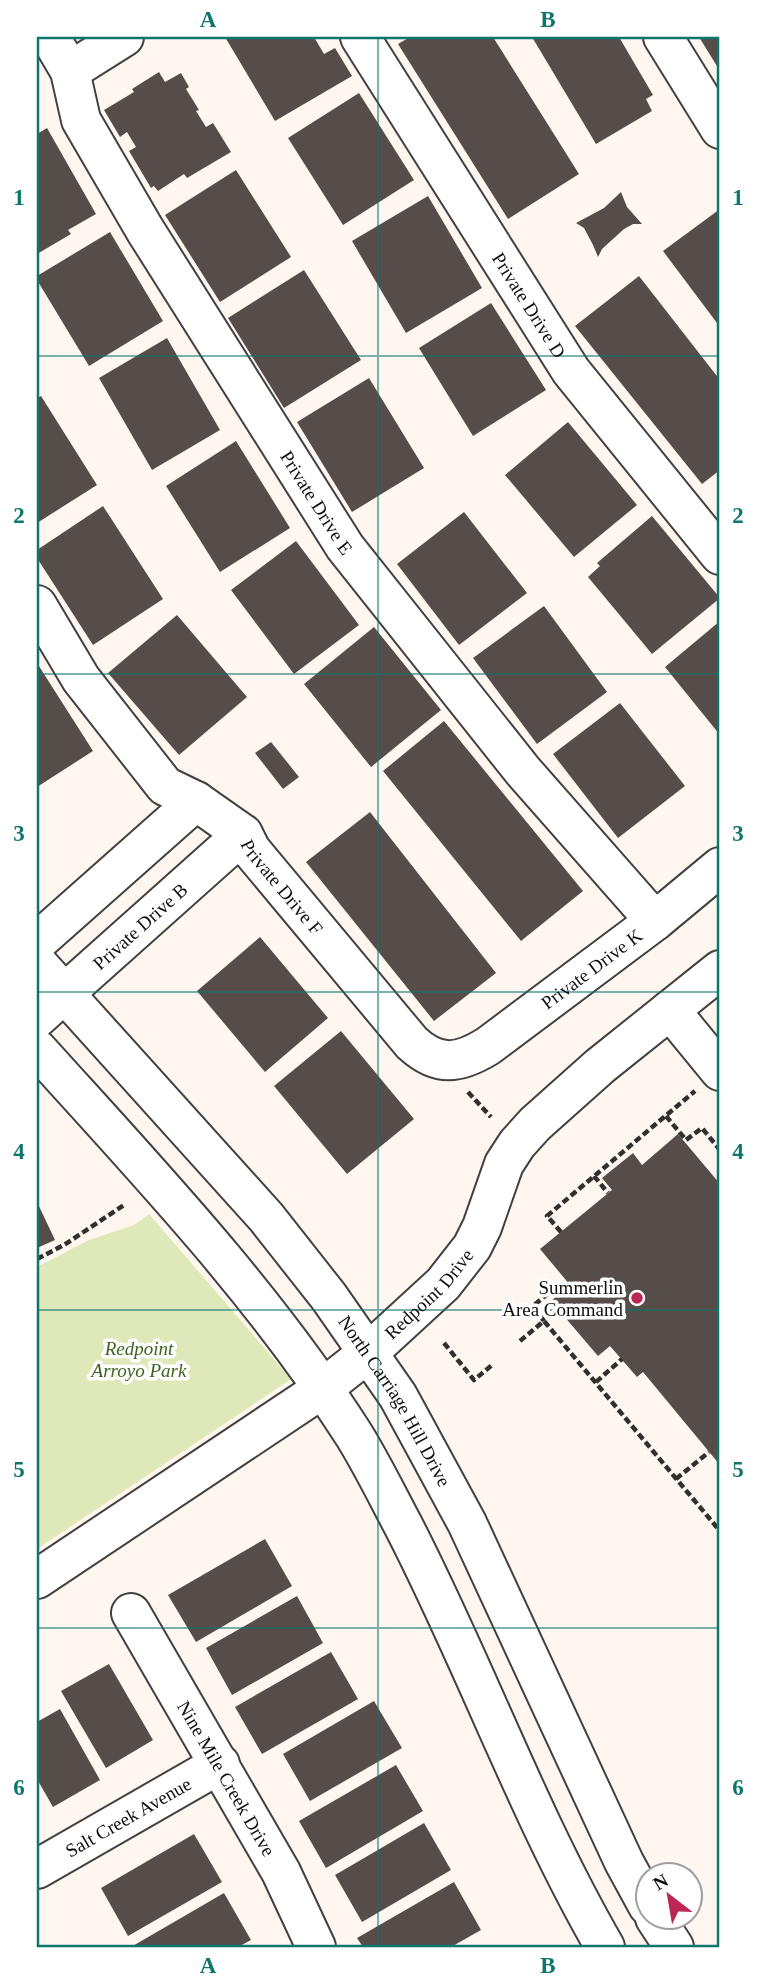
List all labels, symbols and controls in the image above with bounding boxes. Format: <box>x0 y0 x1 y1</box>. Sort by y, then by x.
text: A <box>200 7 217 32</box>
text: B <box>540 7 556 32</box>
text: 1 <box>13 185 25 210</box>
text: 1 <box>732 185 744 210</box>
street label: Private Drive D <box>488 249 570 361</box>
street label: Private Drive E <box>276 447 357 559</box>
text: 2 <box>13 503 25 528</box>
text: 2 <box>732 503 744 528</box>
text: 3 <box>13 821 25 846</box>
text: 3 <box>732 821 744 846</box>
street label: Private Drive F <box>237 836 327 939</box>
street label: Private Drive B <box>88 878 191 974</box>
street label: Private Drive K <box>537 924 646 1013</box>
text: 4 <box>13 1139 25 1164</box>
text: 4 <box>732 1139 744 1164</box>
street label: Redpoint Drive <box>380 1244 477 1343</box>
place label: Summerlin Area Command <box>502 1277 624 1320</box>
marker: Summerlin Area Command <box>629 1290 645 1306</box>
street label: North Carriage Hill Drive <box>335 1311 455 1490</box>
park label: Redpoint Arroyo Park <box>90 1338 187 1381</box>
text: 5 <box>13 1457 25 1482</box>
text: 5 <box>732 1457 744 1482</box>
street label: Nine Mile Creek Drive <box>174 1697 280 1860</box>
street label: Salt Creek Avenue <box>62 1773 194 1861</box>
text: 6 <box>13 1775 25 1800</box>
text: 6 <box>732 1775 744 1800</box>
north arrow <box>634 1862 704 1932</box>
text: N <box>649 1869 672 1894</box>
text: A <box>200 1953 217 1978</box>
text: B <box>540 1953 556 1978</box>

